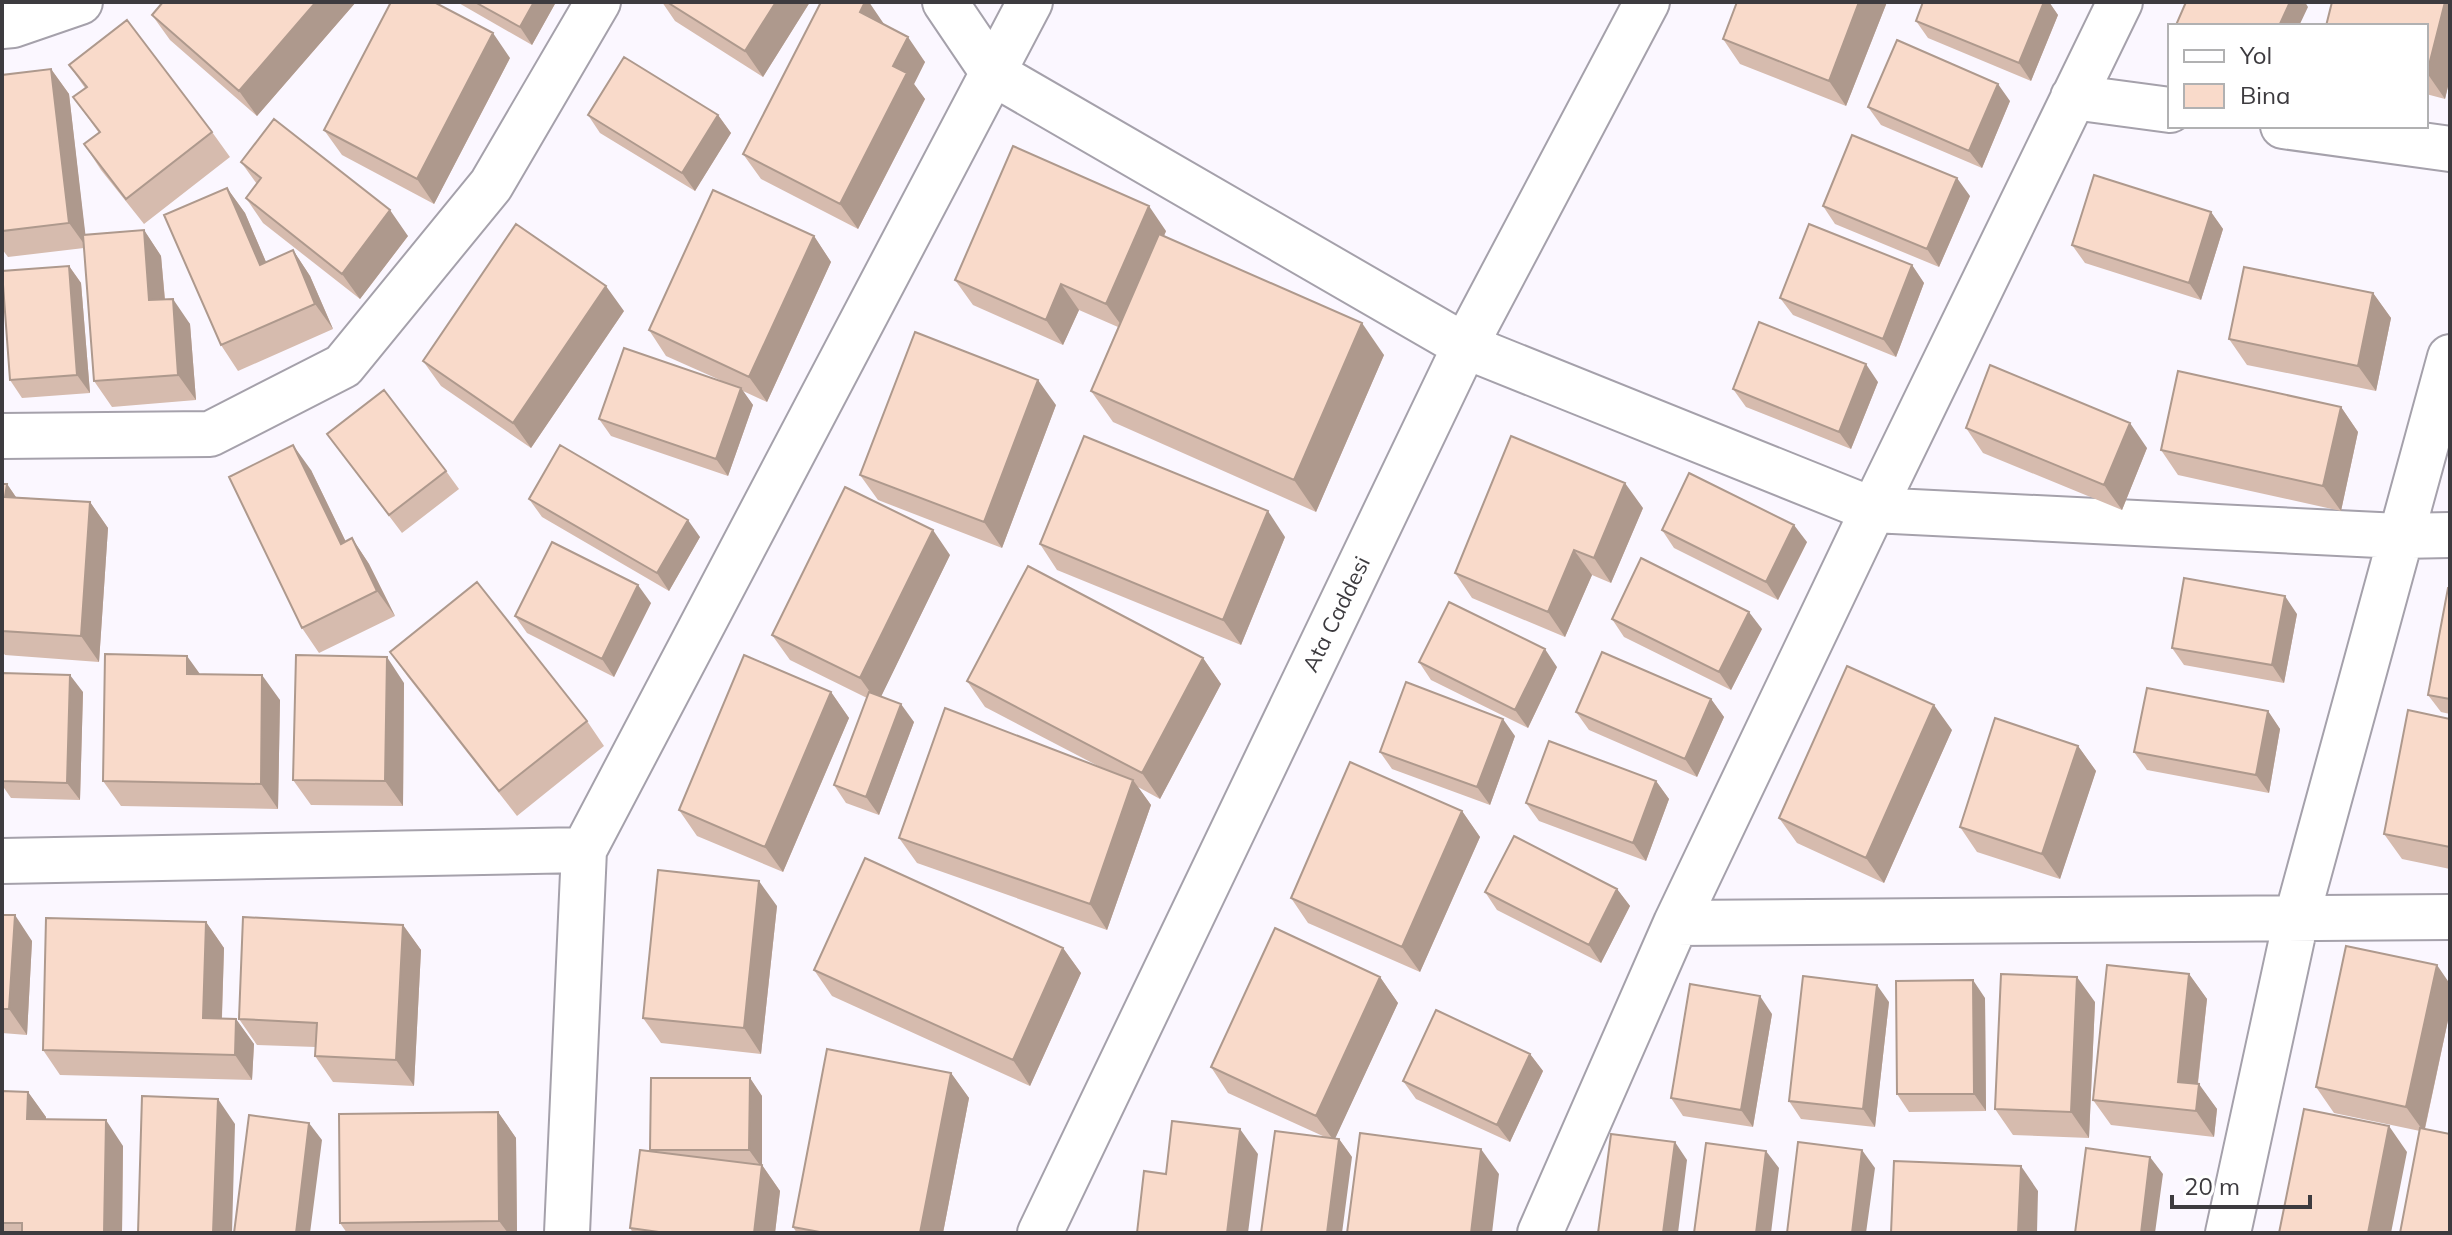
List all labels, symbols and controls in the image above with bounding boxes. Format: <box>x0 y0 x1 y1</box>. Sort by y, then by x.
legend <box>2168 24 2428 128</box>
text: Yol <box>2239 40 2272 70</box>
text: Bina <box>2240 80 2291 110</box>
street label: Ata Caddesi <box>1296 552 1376 676</box>
scale bar <box>2172 1159 2310 1209</box>
text: 20 m <box>2184 1171 2240 1201</box>

